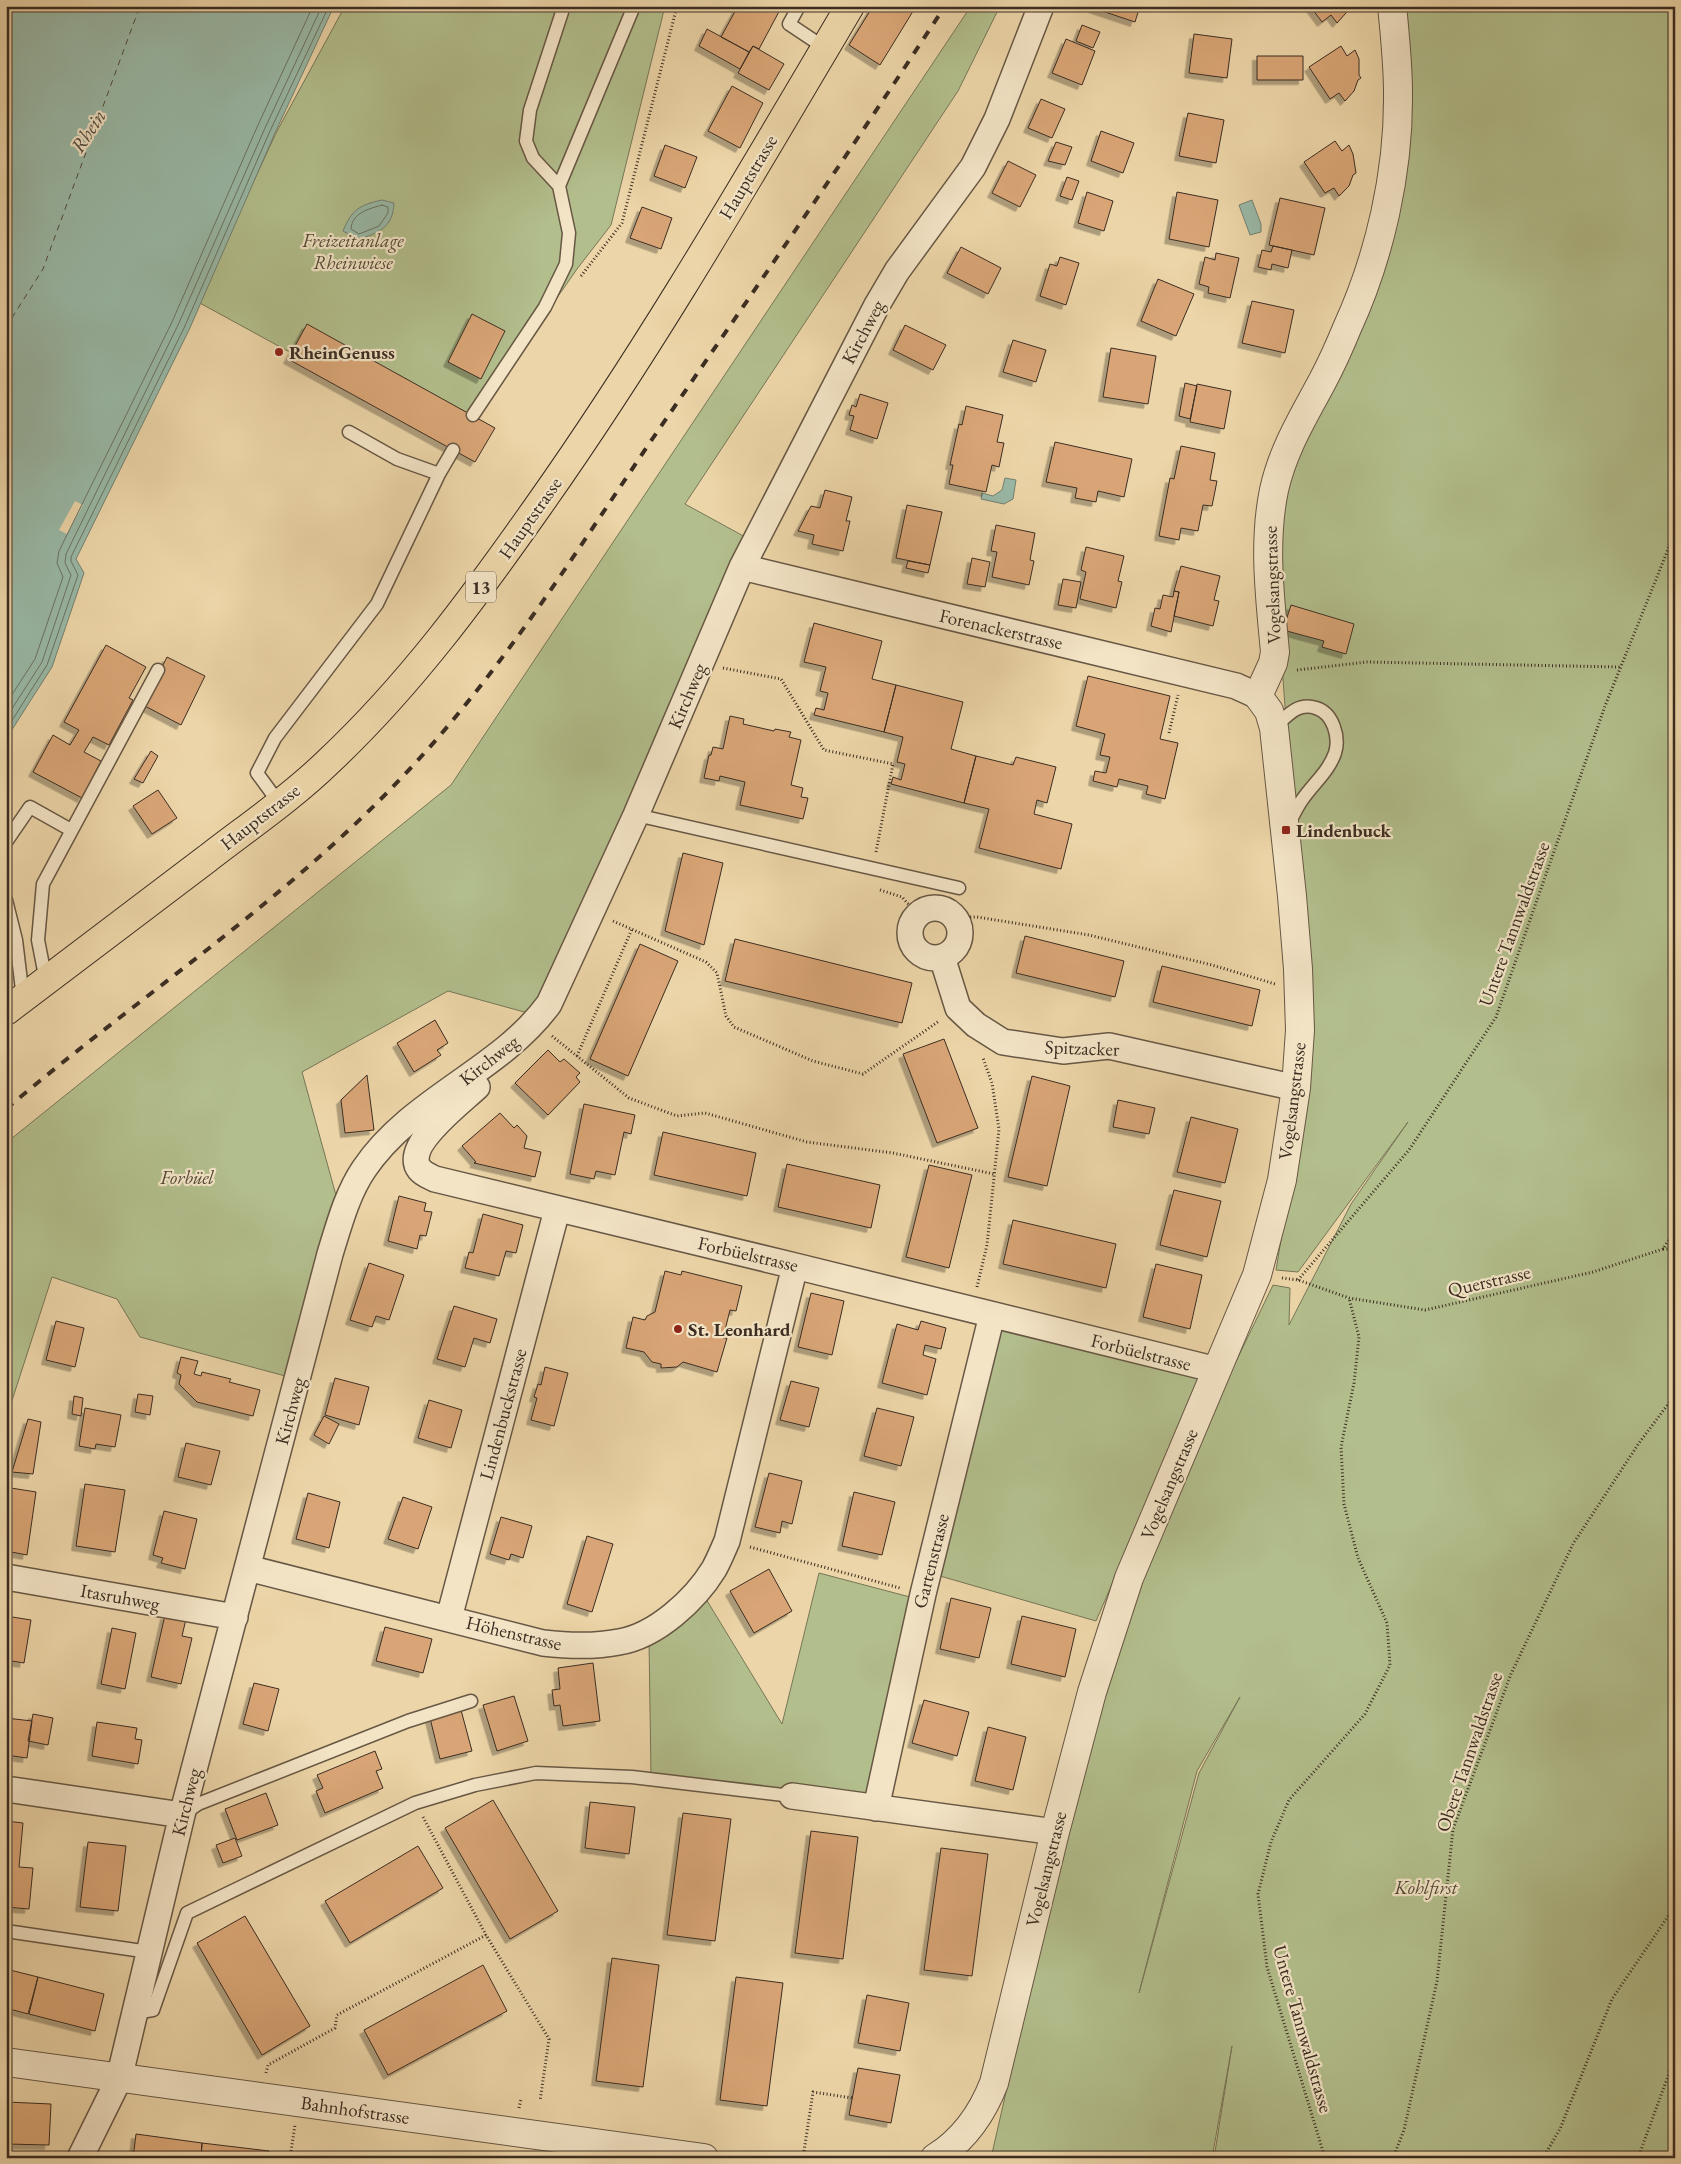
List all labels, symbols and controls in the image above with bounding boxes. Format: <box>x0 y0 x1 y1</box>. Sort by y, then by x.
water label: Rhein <box>64 104 112 158</box>
street label: Hauptstrasse <box>713 130 783 224</box>
park label: Freizeitanlage Rheinwiese <box>301 228 404 275</box>
street label: Kirchweg <box>836 295 891 368</box>
place label: RheinGenuss <box>289 340 395 365</box>
marker: RheinGenuss <box>273 346 285 358</box>
street label: Hauptstrasse <box>493 472 567 564</box>
street label: Vogelsangstrasse <box>1257 525 1287 645</box>
road number: 13 <box>466 572 496 602</box>
street label: Forenackerstrasse <box>937 603 1065 655</box>
street label: Kirchweg <box>662 659 712 733</box>
street label: Hauptstrasse <box>215 778 305 856</box>
place label: Lindenbuck <box>1296 818 1392 843</box>
marker: Lindenbuck <box>1280 824 1292 836</box>
street label: Untere Tannwaldstrasse <box>1473 838 1555 1010</box>
street label: Kirchweg <box>454 1028 525 1091</box>
street label: Spitzacker <box>1044 1034 1120 1062</box>
street label: Vogelsangstrasse <box>1272 1041 1312 1161</box>
park label: Forbüel <box>159 1165 214 1190</box>
street label: Forbüelstrasse <box>695 1230 801 1278</box>
street label: Querstrasse <box>1445 1259 1533 1303</box>
place label: St. Leonhard <box>688 1317 791 1342</box>
marker: St. Leonhard <box>672 1323 684 1335</box>
street label: Forbüelstrasse <box>1088 1327 1194 1377</box>
street label: Lindenbuckstrasse <box>473 1346 533 1482</box>
street label: Kirchweg <box>269 1374 311 1448</box>
street label: Vogelsangstrasse <box>1134 1425 1204 1543</box>
street label: Gartenstrasse <box>907 1511 955 1611</box>
street label: Itasruhweg <box>78 1578 162 1616</box>
street label: Höhenstrasse <box>464 1610 564 1656</box>
street label: Obere Tannwaldstrasse <box>1430 1669 1508 1835</box>
street label: Kirchweg <box>166 1765 207 1839</box>
street label: Vogelsangstrasse <box>1020 1809 1072 1929</box>
park label: Kohlfirst <box>1394 1875 1459 1900</box>
street label: Untere Tannwaldstrasse <box>1267 1942 1339 2116</box>
street label: Bahnhofstrasse <box>299 2090 411 2130</box>

